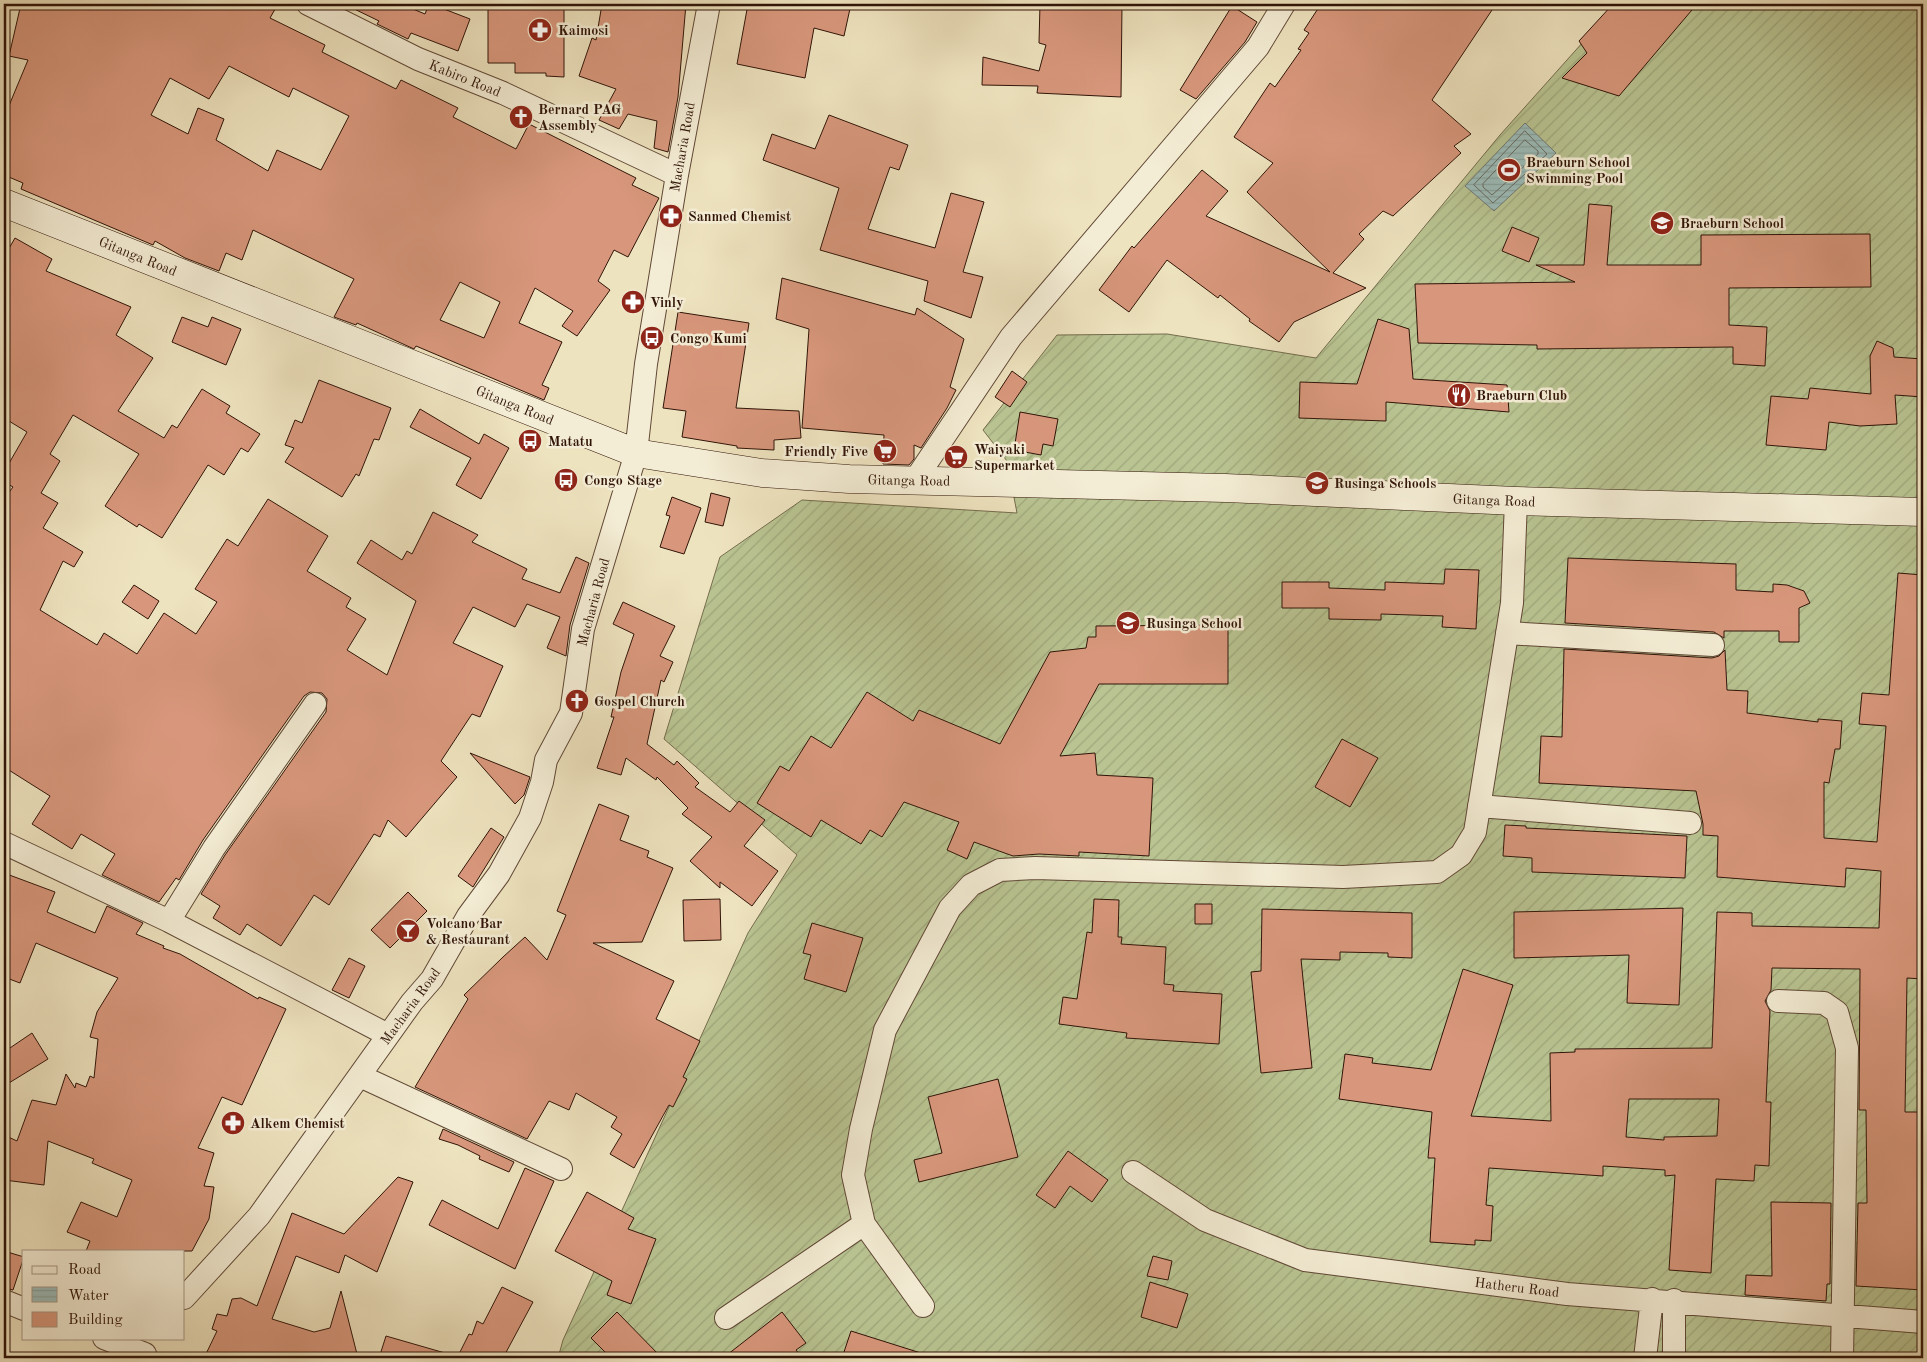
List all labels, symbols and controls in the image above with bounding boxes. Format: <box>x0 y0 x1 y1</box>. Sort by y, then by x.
pharmacy icon: Kaimosi <box>527 17 553 43</box>
place label: Kaimosi <box>558 24 608 38</box>
street label: Kabiro Road <box>427 58 503 100</box>
street label: Macharia Road <box>668 101 698 193</box>
place label: Bernard PAG Assembly <box>538 103 621 133</box>
church icon: Bernard PAG Assembly <box>508 104 534 130</box>
place label: Braeburn School Swimming Pool <box>1526 156 1630 186</box>
sports icon: Braeburn School Swimming Pool <box>1496 157 1522 183</box>
pharmacy icon: Sanmed Chemist <box>658 203 684 229</box>
place label: Sanmed Chemist <box>688 210 791 224</box>
school or university icon: Braeburn School <box>1649 210 1675 236</box>
place label: Braeburn School <box>1680 217 1784 231</box>
street label: Gitanga Road <box>97 235 179 279</box>
pharmacy icon: Vinly <box>620 289 646 315</box>
place label: Vinly <box>650 296 684 310</box>
bus stop icon: Congo Kumi <box>639 325 665 351</box>
place label: Congo Kumi <box>670 332 747 346</box>
restaurant icon: Braeburn Club <box>1446 382 1472 408</box>
street label: Gitanga Road <box>474 384 556 428</box>
place label: Braeburn Club <box>1476 389 1567 403</box>
bus stop icon: Matatu <box>517 428 543 454</box>
place label: Matatu <box>548 435 593 449</box>
supermarket icon: Friendly Five <box>872 438 898 464</box>
place label: Waiyaki Supermarket <box>974 443 1055 473</box>
supermarket icon: Waiyaki Supermarket <box>943 444 969 470</box>
place label: Friendly Five <box>784 445 868 459</box>
bus stop icon: Congo Stage <box>553 467 579 493</box>
school or university icon: Rusinga Schools <box>1304 470 1330 496</box>
street label: Gitanga Road <box>867 473 951 489</box>
place label: Congo Stage <box>584 474 662 488</box>
place label: Rusinga Schools <box>1334 477 1436 491</box>
street label: Gitanga Road <box>1452 493 1536 509</box>
street label: Macharia Road <box>575 557 612 648</box>
school or university icon: Rusinga School <box>1115 610 1141 636</box>
place label: Rusinga School <box>1146 617 1242 631</box>
church icon: Gospel Church <box>564 688 590 714</box>
place label: Gospel Church <box>594 695 685 709</box>
place label: Volcano Bar & Restaurant <box>426 917 510 947</box>
bar icon: Volcano Bar & Restaurant <box>395 918 421 944</box>
street label: Macharia Road <box>378 966 443 1047</box>
pharmacy icon: Alkem Chemist <box>220 1110 246 1136</box>
place label: Alkem Chemist <box>250 1117 345 1131</box>
legend <box>22 1250 185 1340</box>
text: Road <box>68 1263 102 1278</box>
street label: Hatheru Road <box>1474 1276 1560 1300</box>
text: Water <box>68 1289 109 1304</box>
text: Building <box>68 1313 123 1328</box>

